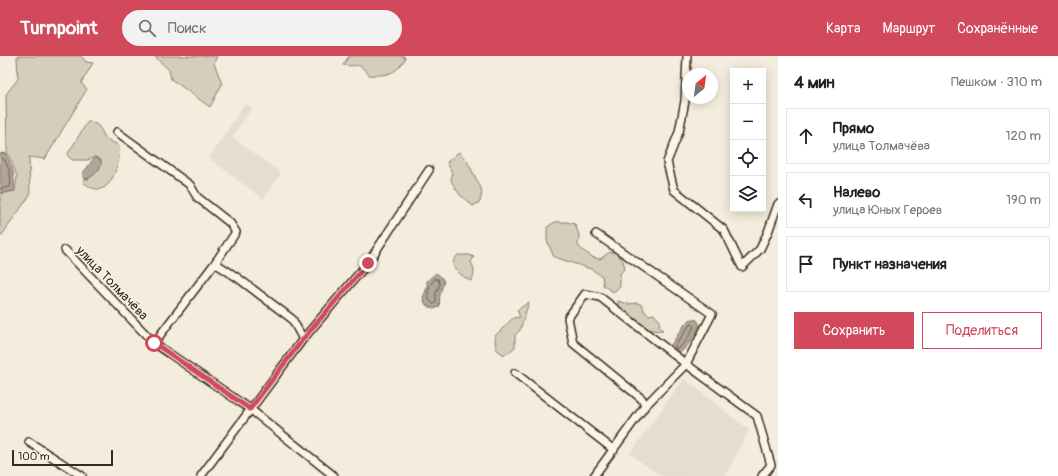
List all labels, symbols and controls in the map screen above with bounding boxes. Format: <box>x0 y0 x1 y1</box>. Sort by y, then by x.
search box <box>122 10 402 46</box>
text: Turnpoint <box>20 16 98 40</box>
icon: search <box>136 17 158 39</box>
text: Поиск <box>168 19 207 38</box>
text: Карта <box>826 20 861 37</box>
text: Маршрут <box>883 20 935 37</box>
text: Сохранённые <box>957 20 1038 37</box>
north arrow <box>682 68 718 104</box>
map controls <box>730 68 766 212</box>
button: + <box>730 68 766 104</box>
text: 4 мин <box>794 72 835 93</box>
text: Пешком · 310 m <box>951 74 1042 90</box>
button: − <box>730 104 766 140</box>
text: Прямо <box>833 119 874 138</box>
icon: ahead <box>795 125 817 147</box>
text: 120 m <box>1005 128 1041 144</box>
text: улица Толмачёва <box>833 138 930 154</box>
button: locate <box>730 140 766 176</box>
button: layers <box>730 176 766 212</box>
text: Налево <box>833 183 880 202</box>
icon: left <box>795 189 817 211</box>
text: 190 m <box>1006 192 1041 208</box>
text: улица Юных Героев <box>833 202 942 218</box>
street label: улица Толмачёва <box>72 242 151 323</box>
icon: arrive <box>795 253 817 275</box>
route end <box>359 254 377 272</box>
text: Пункт назначения <box>833 255 947 274</box>
button: Сохранить <box>794 312 914 349</box>
button: Поделиться <box>922 312 1042 349</box>
route start <box>145 334 163 352</box>
scale bar <box>12 448 113 467</box>
text: 100 m <box>18 450 49 463</box>

